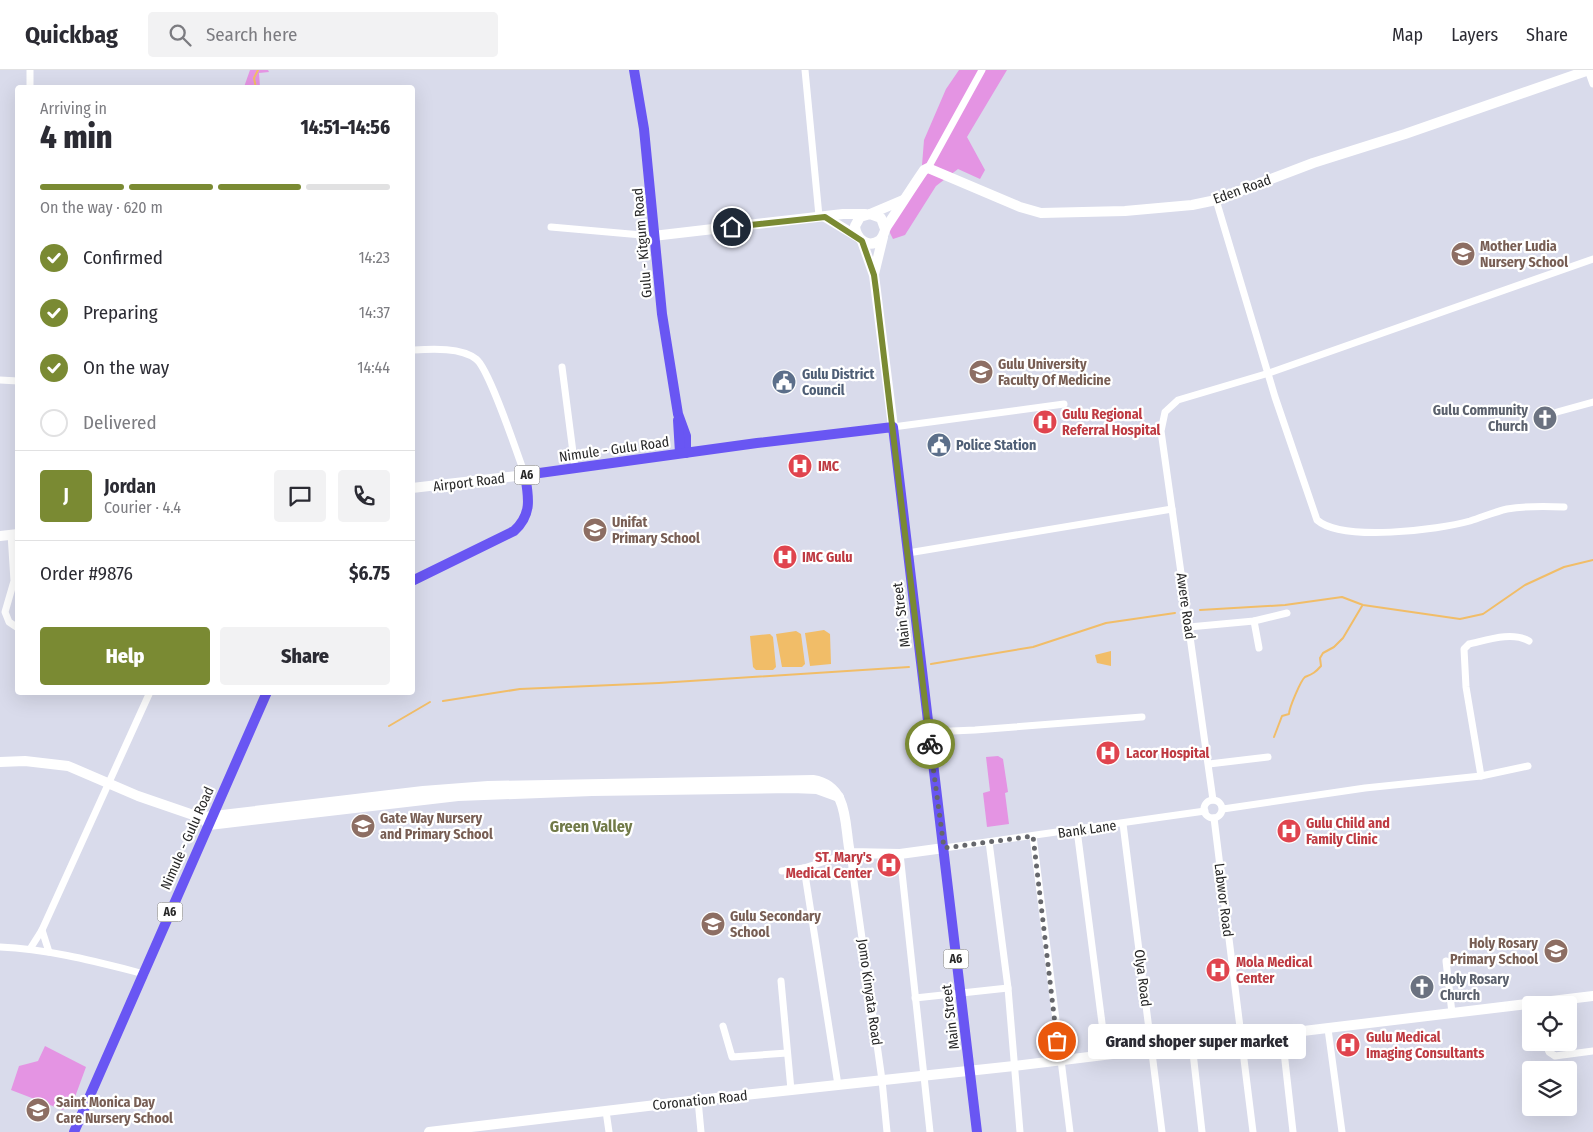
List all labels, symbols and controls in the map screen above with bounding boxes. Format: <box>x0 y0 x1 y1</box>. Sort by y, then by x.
search box <box>148 12 498 57</box>
text: Quickbag <box>25 21 118 49</box>
icon: search <box>166 21 194 49</box>
text: Search here <box>206 23 297 46</box>
text: Map <box>1392 24 1423 46</box>
text: Layers <box>1451 24 1498 46</box>
text: Share <box>1526 24 1568 46</box>
text: Arriving in <box>40 99 107 118</box>
text: 14:51–14:56 <box>300 116 390 139</box>
text: 4 min <box>40 118 113 156</box>
street label: Eden Road <box>1211 171 1273 208</box>
street label: Gulu - Kitgum Road <box>629 187 656 299</box>
text: On the way · 620 m <box>40 198 163 217</box>
pin <box>711 206 753 248</box>
icon: home <box>718 213 746 241</box>
place label: Mother Ludia Nursery School <box>1480 238 1568 271</box>
school or university icon: Mother Ludia Nursery School <box>1450 241 1476 267</box>
icon: check <box>40 244 68 272</box>
text: Confirmed <box>83 246 163 269</box>
text: 14:23 <box>358 248 390 267</box>
icon: check <box>40 299 68 327</box>
text: Preparing <box>83 301 158 324</box>
text: 14:37 <box>359 303 390 322</box>
icon: check <box>40 354 68 382</box>
text: On the way <box>83 356 169 379</box>
place label: Gulu University Faculty Of Medicine <box>998 356 1111 389</box>
text: 14:44 <box>357 358 390 377</box>
school or university icon: Gulu University Faculty Of Medicine <box>968 359 994 385</box>
place label: Gulu District Council <box>802 366 875 399</box>
public building icon: Gulu District Council <box>771 369 797 395</box>
place label: Gulu Community Church <box>1433 402 1528 435</box>
church icon: Gulu Community Church <box>1532 405 1558 431</box>
place label: Gulu Regional Referral Hospital <box>1062 406 1161 439</box>
hospital icon: Gulu Regional Referral Hospital <box>1032 409 1058 435</box>
text: Delivered <box>83 411 157 434</box>
public building icon: Police Station <box>926 432 952 458</box>
street label: Nimule - Gulu Road <box>558 433 670 466</box>
place label: Police Station <box>956 437 1036 454</box>
hospital icon: IMC <box>787 453 813 479</box>
place label: IMC <box>818 458 840 475</box>
road number: A6 <box>514 466 540 484</box>
button: chat <box>274 470 326 522</box>
button: phone <box>338 470 390 522</box>
street label: Airport Road <box>432 470 506 495</box>
text: Jordan <box>104 475 156 498</box>
text: J <box>63 484 69 507</box>
text: Courier · 4.4 <box>104 498 181 517</box>
place label: Unifat Primary School <box>612 514 700 547</box>
school or university icon: Unifat Primary School <box>582 517 608 543</box>
hospital icon: IMC Gulu <box>772 544 798 570</box>
place label: IMC Gulu <box>802 549 853 566</box>
text: Order #9876 <box>40 562 133 585</box>
text: $6.75 <box>349 562 390 585</box>
street label: Awere Road <box>1172 572 1199 641</box>
street label: Main Street <box>889 581 914 648</box>
button: Help <box>40 627 210 685</box>
button: Share <box>220 627 390 685</box>
courier <box>905 719 955 769</box>
icon: bike <box>916 730 944 758</box>
hospital icon: Lacor Hospital <box>1095 740 1121 766</box>
place label: Lacor Hospital <box>1126 745 1210 762</box>
street label: Nimule - Gulu Road <box>157 784 218 892</box>
place label: Gate Way Nursery and Primary School <box>380 810 493 843</box>
school or university icon: Gate Way Nursery and Primary School <box>350 813 376 839</box>
place label: Gulu Child and Family Clinic <box>1306 815 1390 848</box>
district label: Green Valley <box>550 817 633 836</box>
street label: Bank Lane <box>1057 817 1118 842</box>
hospital icon: Gulu Child and Family Clinic <box>1276 818 1302 844</box>
place label: ST. Mary's Medical Center <box>786 849 873 882</box>
hospital icon: ST. Mary's Medical Center <box>876 852 902 878</box>
street label: Labwor Road <box>1211 862 1236 938</box>
road number: A6 <box>158 902 182 922</box>
place label: Gulu Secondary School <box>730 908 821 941</box>
school or university icon: Gulu Secondary School <box>700 911 726 937</box>
place label: Holy Rosary Primary School <box>1450 935 1538 968</box>
street label: Jomo Kinyata Road <box>854 938 885 1046</box>
school or university icon: Holy Rosary Primary School <box>1543 938 1569 964</box>
street label: Olya Road <box>1131 948 1154 1008</box>
road number: A6 <box>944 950 968 969</box>
place label: Mola Medical Center <box>1236 954 1312 987</box>
hospital icon: Mola Medical Center <box>1205 957 1231 983</box>
place label: Holy Rosary Church <box>1440 971 1509 1004</box>
church icon: Holy Rosary Church <box>1409 974 1435 1000</box>
street label: Main Street <box>938 983 963 1050</box>
map controls <box>1522 996 1577 1116</box>
button: locate <box>1522 996 1577 1051</box>
pin <box>1036 1020 1078 1062</box>
callout: Grand shoper super market <box>1087 1024 1304 1058</box>
icon: bag <box>1043 1027 1071 1055</box>
place label: Gulu Medical Imaging Consultants <box>1366 1029 1484 1062</box>
text: Grand shoper super market <box>1106 1032 1288 1051</box>
hospital icon: Gulu Medical Imaging Consultants <box>1335 1032 1361 1058</box>
button: layers <box>1522 1061 1577 1116</box>
street label: Coronation Road <box>652 1087 748 1114</box>
place label: Saint Monica Day Care Nursery School <box>56 1094 173 1127</box>
school or university icon: Saint Monica Day Care Nursery School <box>25 1097 51 1123</box>

